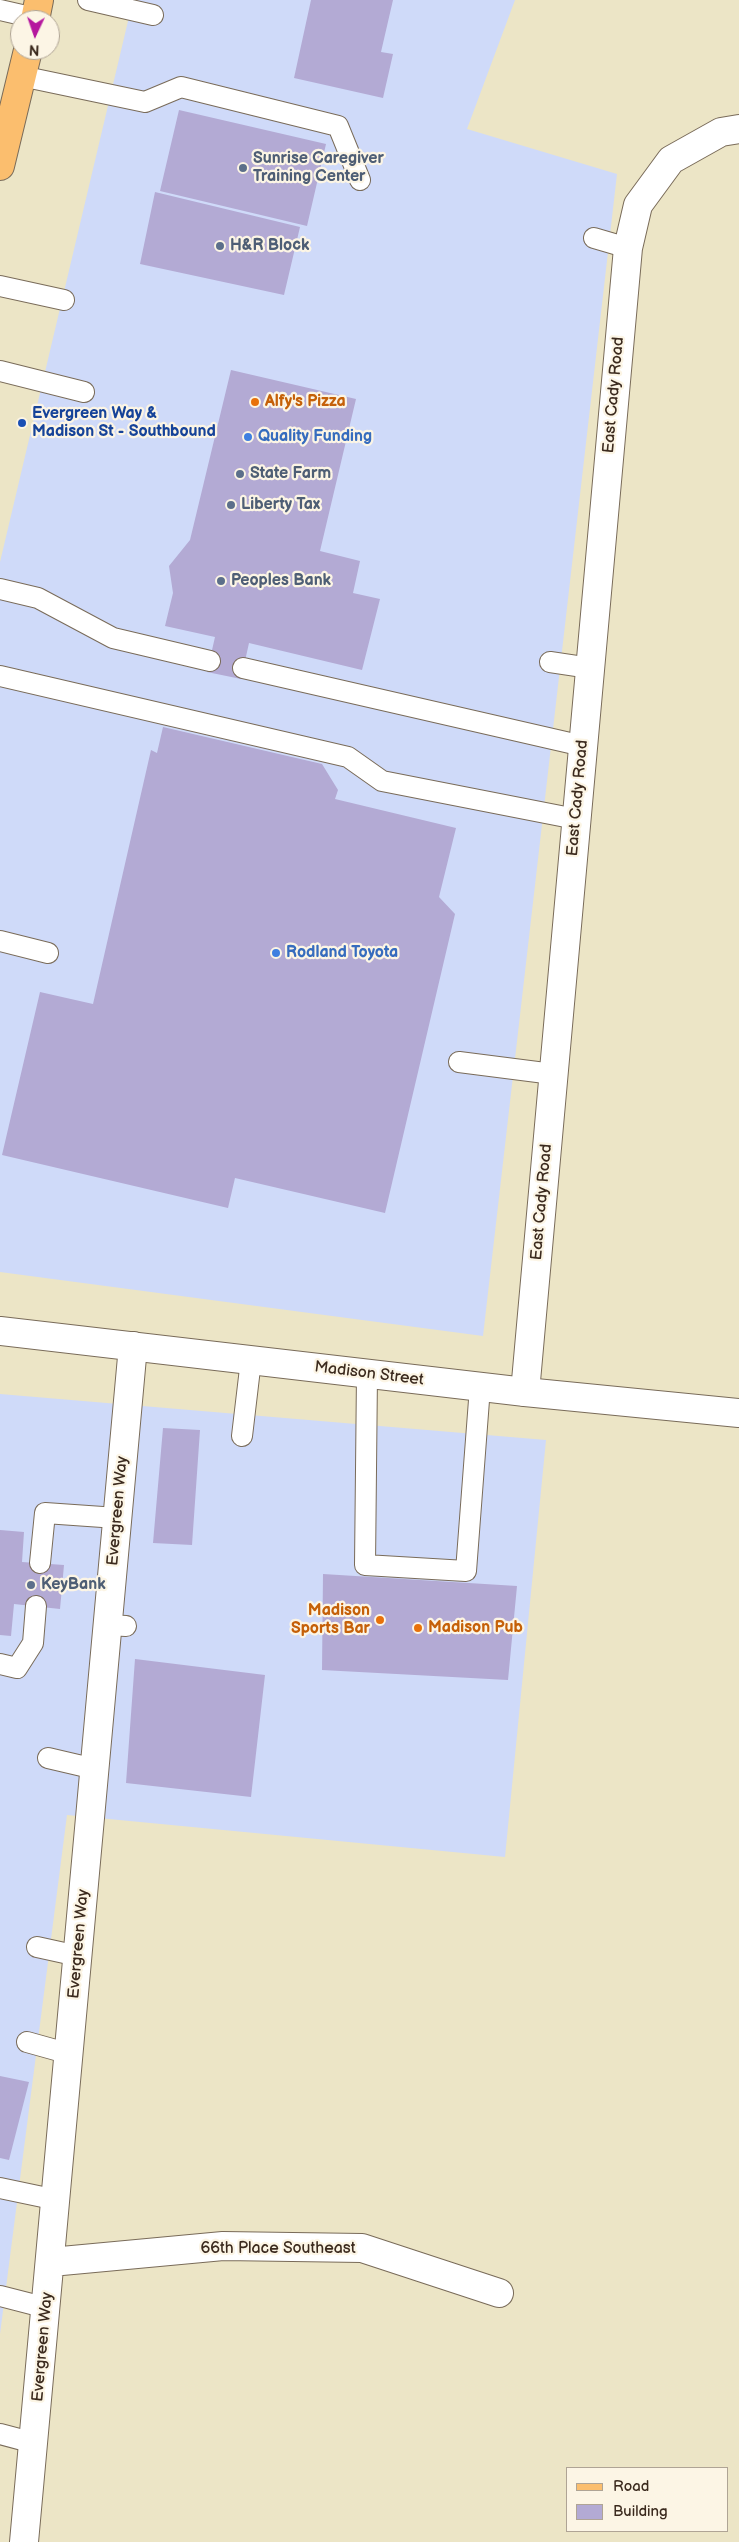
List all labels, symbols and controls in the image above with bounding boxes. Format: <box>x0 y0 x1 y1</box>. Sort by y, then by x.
north arrow <box>10 10 60 60</box>
text: N <box>29 41 40 58</box>
place label: Sunrise Caregiver Training Center <box>253 149 384 187</box>
marker: Sunrise Caregiver Training Center <box>237 162 249 174</box>
place label: H&R Block <box>230 236 309 256</box>
marker: H&R Block <box>214 240 226 252</box>
street label: East Cady Road <box>599 336 629 454</box>
place label: Alfy's Pizza <box>265 392 346 412</box>
marker: Alfy's Pizza <box>249 396 261 408</box>
place label: Evergreen Way & Madison St - Southbound <box>32 404 216 442</box>
marker: Evergreen Way & Madison St - Southbound <box>16 417 28 429</box>
place label: Quality Funding <box>258 427 372 447</box>
marker: Quality Funding <box>242 431 254 443</box>
place label: State Farm <box>250 464 331 484</box>
marker: State Farm <box>234 468 246 480</box>
place label: Liberty Tax <box>241 495 320 515</box>
marker: Liberty Tax <box>225 499 237 511</box>
place label: Peoples Bank <box>231 571 331 591</box>
marker: Peoples Bank <box>215 575 227 587</box>
street label: East Cady Road <box>563 739 593 857</box>
place label: Rodland Toyota <box>286 943 398 963</box>
marker: Rodland Toyota <box>270 947 282 959</box>
street label: East Cady Road <box>527 1143 557 1261</box>
street label: Madison Street <box>313 1358 425 1390</box>
street label: Evergreen Way <box>104 1455 132 1567</box>
place label: KeyBank <box>41 1575 106 1595</box>
marker: KeyBank <box>25 1579 37 1591</box>
place label: Madison Sports Bar <box>291 1601 370 1639</box>
marker: Madison Sports Bar <box>374 1614 386 1626</box>
place label: Madison Pub <box>428 1618 523 1638</box>
marker: Madison Pub <box>412 1622 424 1634</box>
street label: Evergreen Way <box>65 1888 93 2000</box>
street label: 66th Place Southeast <box>200 2239 356 2259</box>
street label: Evergreen Way <box>29 2291 57 2403</box>
legend <box>566 2467 729 2532</box>
text: Road <box>613 2477 649 2496</box>
text: Building <box>613 2502 668 2521</box>

